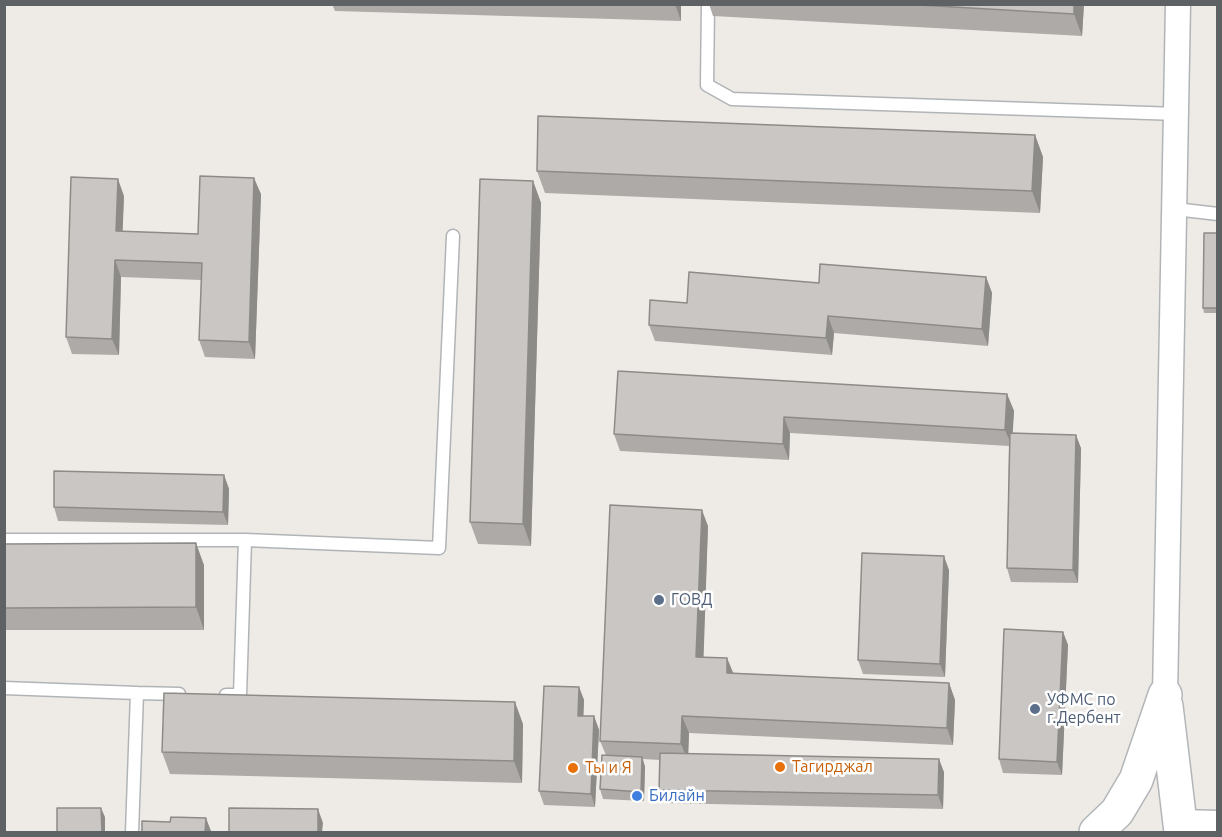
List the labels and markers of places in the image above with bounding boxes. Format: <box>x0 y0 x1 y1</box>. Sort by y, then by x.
place label: ГОВД <box>671 590 712 610</box>
marker: ГОВД <box>652 593 666 607</box>
place label: УФМС по г.Дербент <box>1047 690 1121 728</box>
marker: УФМС по г.Дербент <box>1028 702 1042 716</box>
place label: Тагирджал <box>792 757 873 777</box>
place label: Ты и Я <box>585 758 632 778</box>
marker: Тагирджал <box>773 760 787 774</box>
marker: Ты и Я <box>566 761 580 775</box>
place label: Билайн <box>649 786 705 806</box>
marker: Билайн <box>630 789 644 803</box>

